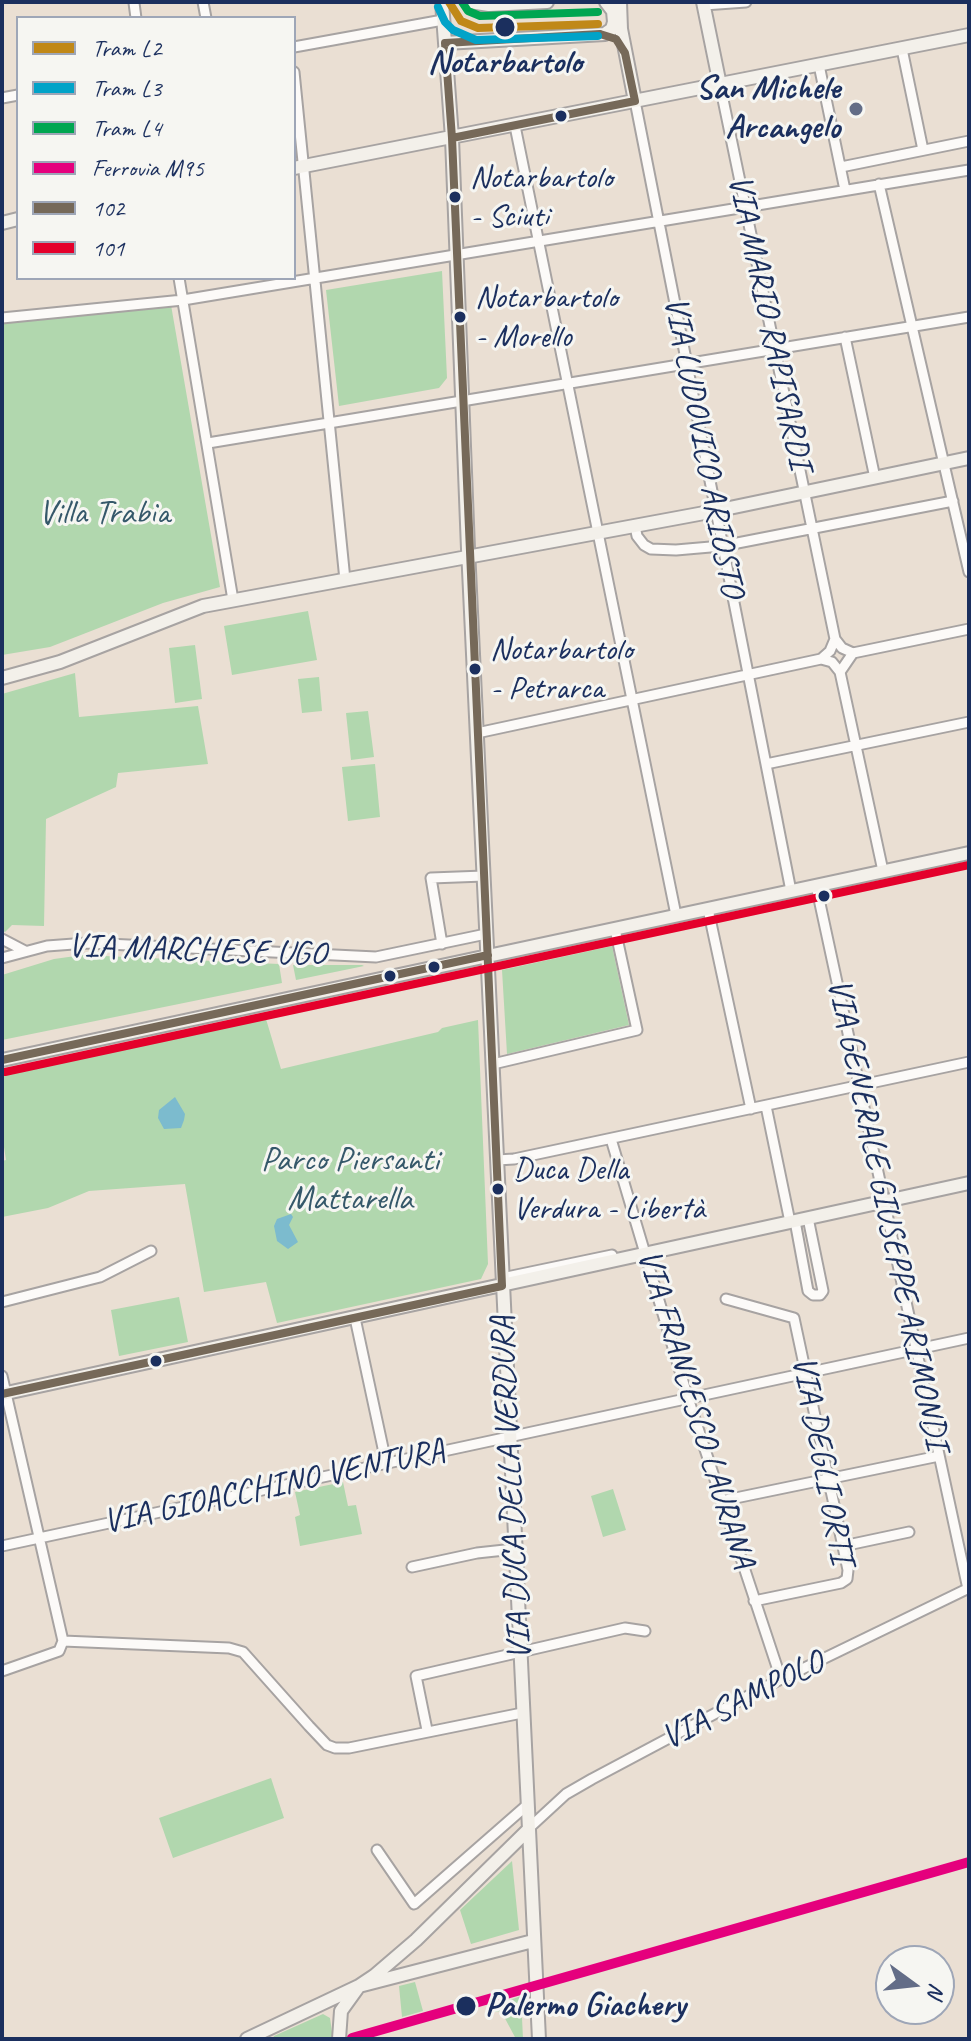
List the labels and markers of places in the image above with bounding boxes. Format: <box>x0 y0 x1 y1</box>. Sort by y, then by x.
marker: Notarbartolo <box>493 15 517 39</box>
place label: Notarbartolo <box>428 43 582 83</box>
place label: San Michele Arcangelo <box>696 69 840 148</box>
marker: San Michele Arcangelo <box>847 100 865 118</box>
unlabelled marker <box>553 108 569 124</box>
place label: Notarbartolo - Sciuti <box>470 160 613 235</box>
marker: Notarbartolo - Sciuti <box>447 189 463 205</box>
place label: Notarbartolo - Morello <box>475 280 618 355</box>
marker: Notarbartolo - Morello <box>452 309 468 325</box>
place label: Notarbartolo - Petrarca <box>490 632 633 707</box>
marker: Notarbartolo - Petrarca <box>467 661 483 677</box>
unlabelled marker <box>816 888 832 904</box>
unlabelled marker <box>426 959 442 975</box>
unlabelled marker <box>382 968 398 984</box>
place label: Duca Della Verdura - Libertà <box>513 1152 705 1227</box>
marker: Duca Della Verdura - Libertà <box>490 1181 506 1197</box>
unlabelled marker <box>148 1353 164 1369</box>
place label: Palermo Giachery <box>485 1986 685 2026</box>
marker: Palermo Giachery <box>454 1994 478 2018</box>

